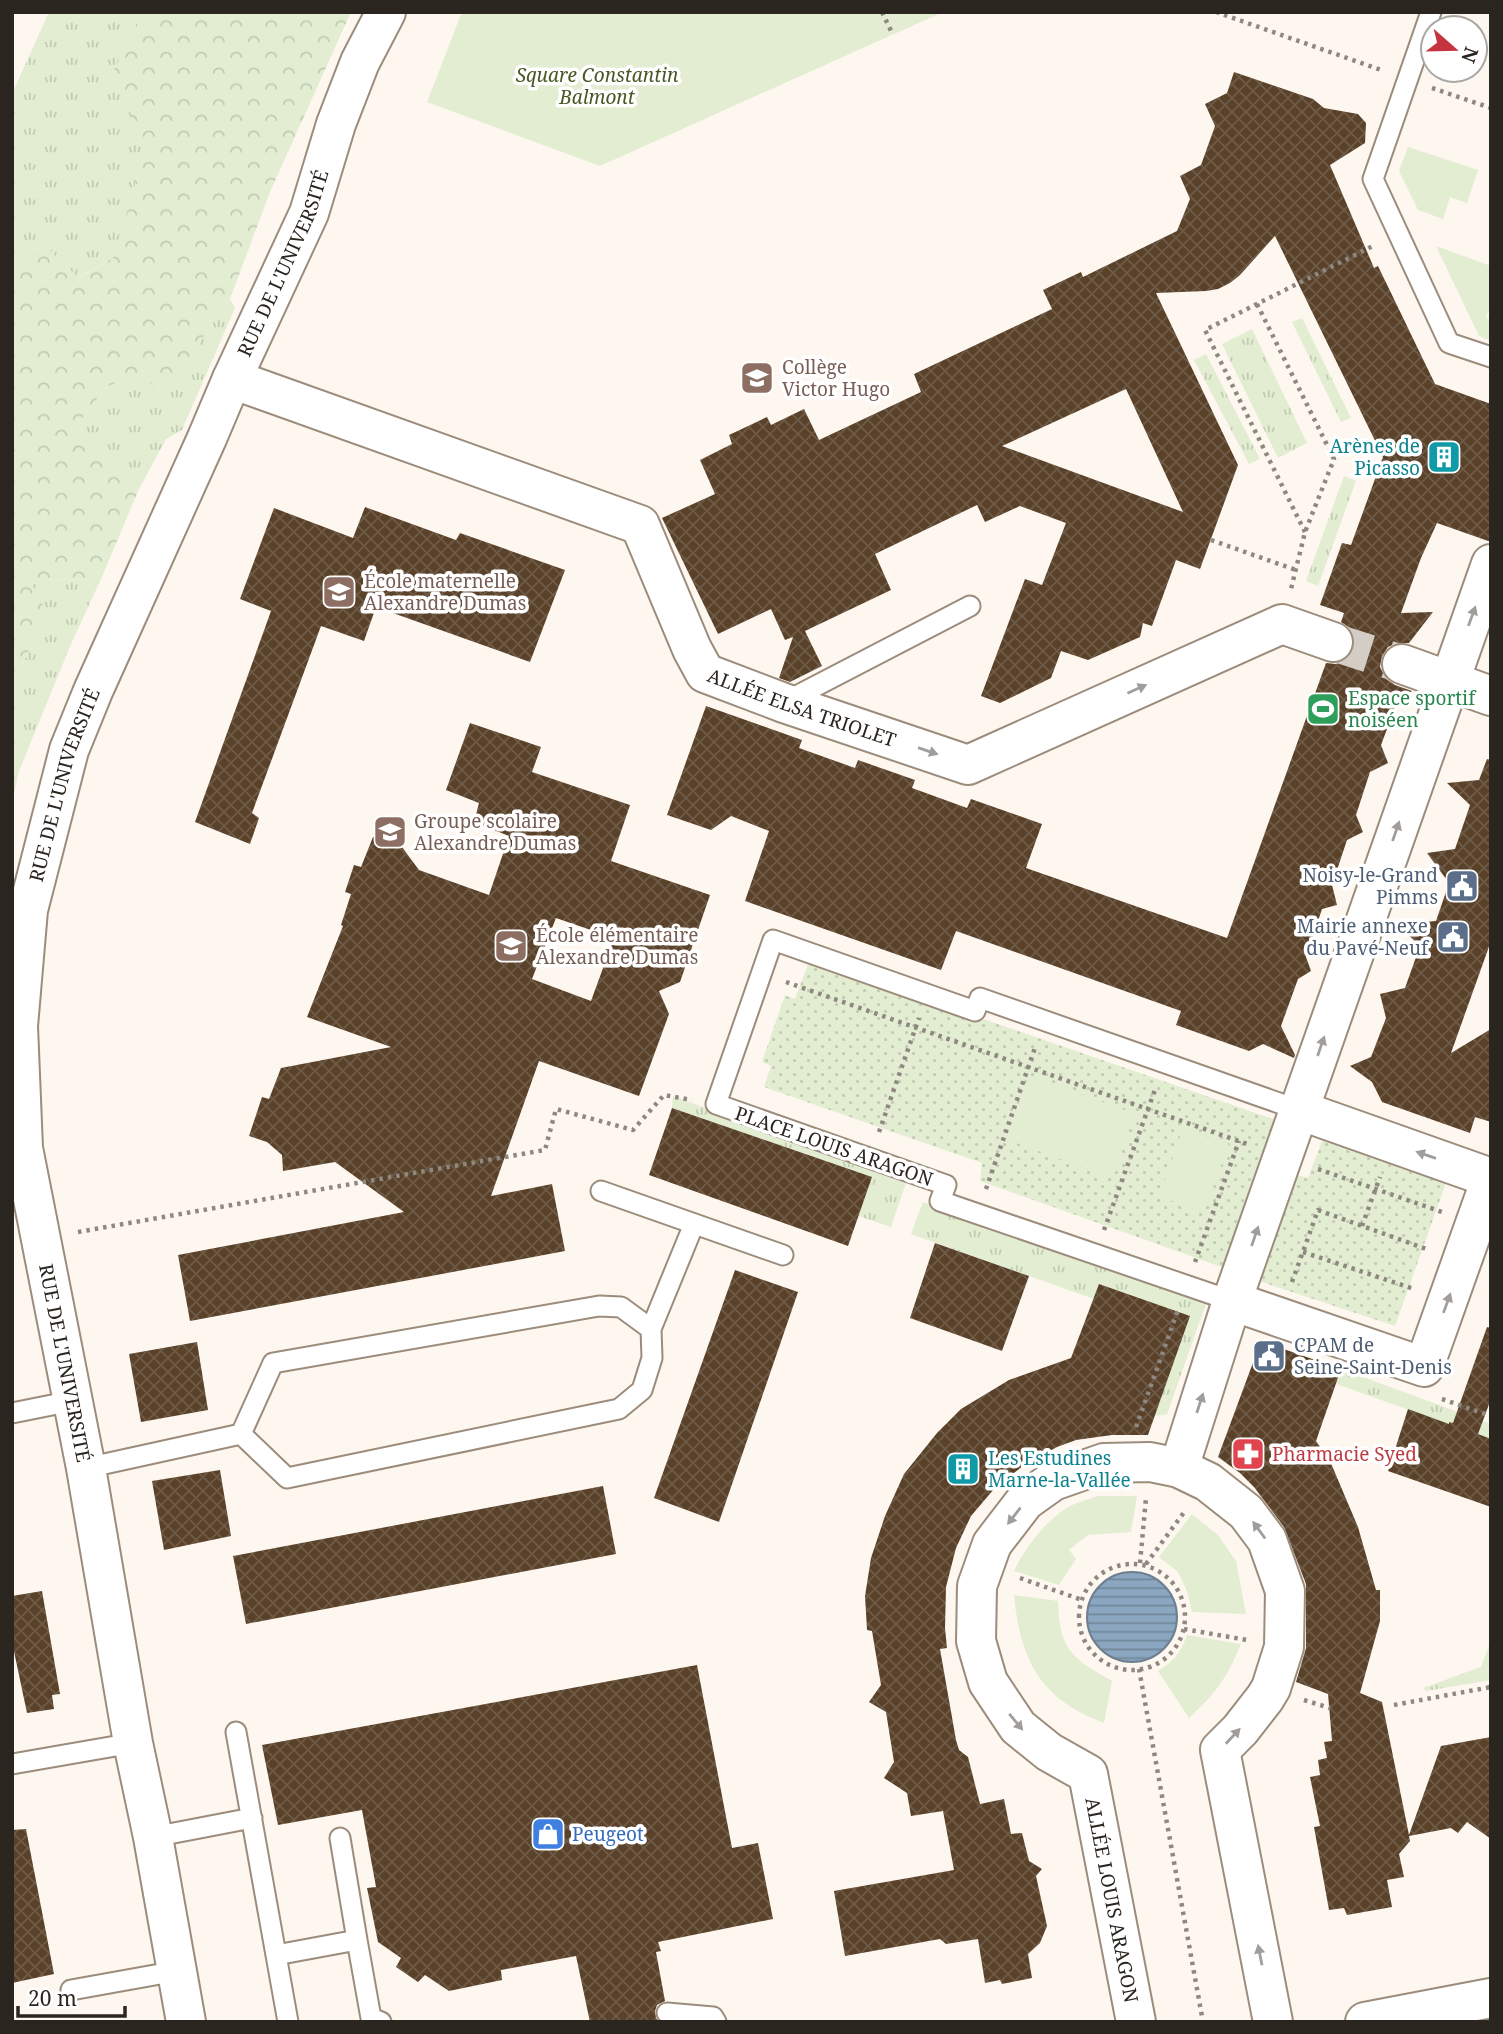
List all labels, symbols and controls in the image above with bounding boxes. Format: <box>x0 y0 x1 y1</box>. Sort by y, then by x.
north arrow <box>1419 14 1489 84</box>
text: N <box>1455 43 1485 66</box>
park label: Square Constantin Balmont <box>516 62 679 110</box>
street label: RUE DE L'UNIVERSITÉ <box>231 166 334 361</box>
place label: Collège Victor Hugo <box>782 354 890 402</box>
school or university icon: Collège Victor Hugo <box>738 359 776 397</box>
place label: Arènes de Picasso <box>1330 433 1420 481</box>
building icon: Arènes de Picasso <box>1425 438 1463 476</box>
place label: École maternelle Alexandre Dumas <box>364 568 526 616</box>
school or university icon: École maternelle Alexandre Dumas <box>320 573 358 611</box>
one-way arrow <box>1467 606 1478 627</box>
street label: ALLÉE ELSA TRIOLET <box>704 662 900 753</box>
one-way arrow <box>1127 683 1148 694</box>
street label: RUE DE L'UNIVERSITÉ <box>23 684 106 884</box>
place label: Espace sportif noiséen <box>1348 685 1477 733</box>
sports icon: Espace sportif noiséen <box>1304 690 1342 728</box>
one-way arrow <box>918 746 939 757</box>
place label: Groupe scolaire Alexandre Dumas <box>414 808 576 856</box>
school or university icon: Groupe scolaire Alexandre Dumas <box>371 813 409 851</box>
one-way arrow <box>1391 820 1402 841</box>
place label: Noisy-le-Grand Pimms <box>1303 862 1438 910</box>
public building icon: Noisy-le-Grand Pimms <box>1443 867 1481 905</box>
place label: Mairie annexe du Pavé-Neuf <box>1297 913 1430 961</box>
public building icon: Mairie annexe du Pavé-Neuf <box>1434 918 1472 956</box>
place label: École élémentaire Alexandre Dumas <box>536 922 698 970</box>
school or university icon: École élémentaire Alexandre Dumas <box>492 927 530 965</box>
one-way arrow <box>1316 1035 1327 1056</box>
street label: PLACE LOUIS ARAGON <box>732 1100 936 1192</box>
one-way arrow <box>1416 1149 1437 1160</box>
one-way arrow <box>1250 1226 1261 1247</box>
street label: RUE DE L'UNIVERSITÉ <box>33 1262 97 1464</box>
one-way arrow <box>1442 1292 1453 1313</box>
place label: CPAM de Seine-Saint-Denis <box>1294 1332 1452 1380</box>
public building icon: CPAM de Seine-Saint-Denis <box>1250 1337 1288 1375</box>
one-way arrow <box>1195 1392 1205 1413</box>
pharmacy icon: Pharmacie Syed <box>1229 1435 1267 1473</box>
place label: Pharmacie Syed <box>1272 1441 1417 1467</box>
place label: Les Estudines Marne-la-Vallée <box>988 1445 1131 1493</box>
building icon: Les Estudines Marne-la-Vallée <box>944 1450 982 1488</box>
one-way arrow <box>1007 1507 1021 1525</box>
one-way arrow <box>1252 1521 1267 1539</box>
one-way arrow <box>1009 1713 1024 1731</box>
one-way arrow <box>1225 1728 1241 1745</box>
street label: ALLÉE LOUIS ARAGON <box>1079 1795 1145 2005</box>
shop icon: Peugeot <box>529 1815 567 1853</box>
place label: Peugeot <box>572 1821 644 1847</box>
one-way arrow <box>1254 1944 1265 1966</box>
scale bar <box>18 1974 124 2018</box>
text: 20 m <box>28 1984 77 2012</box>

